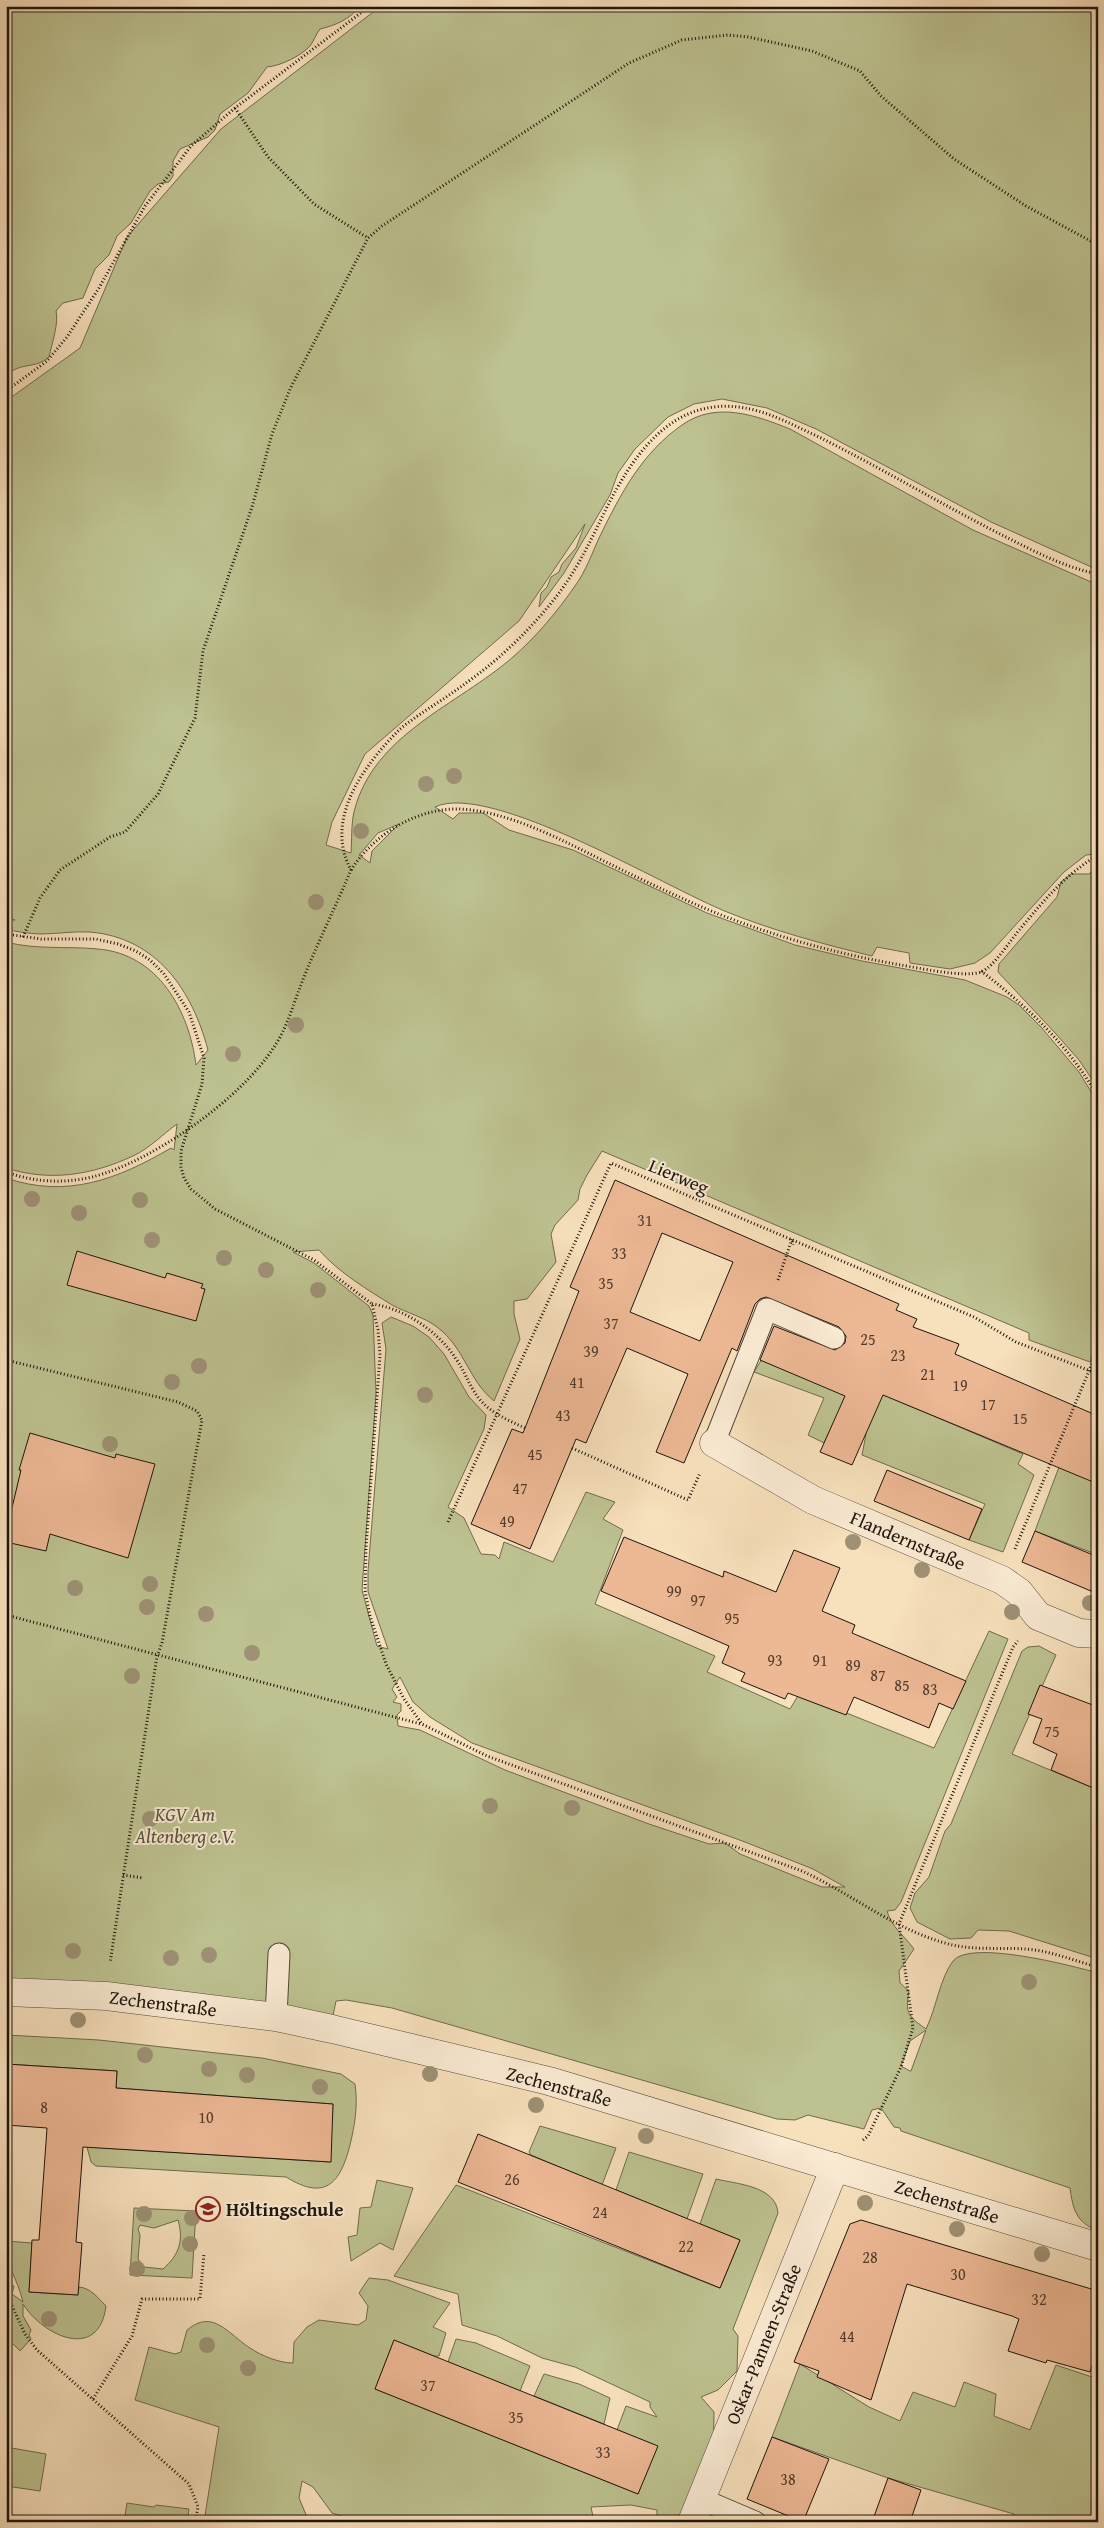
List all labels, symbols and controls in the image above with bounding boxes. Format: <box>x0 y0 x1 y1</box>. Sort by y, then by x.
street label: Lierweg <box>645 1151 714 1201</box>
house number: 31 <box>637 1208 653 1232</box>
house number: 33 <box>611 1241 627 1265</box>
house number: 35 <box>598 1271 614 1295</box>
house number: 37 <box>603 1311 619 1335</box>
house number: 25 <box>860 1327 876 1351</box>
house number: 39 <box>583 1339 599 1363</box>
house number: 23 <box>890 1343 906 1367</box>
house number: 21 <box>920 1362 936 1386</box>
house number: 41 <box>569 1370 585 1394</box>
house number: 19 <box>952 1373 968 1397</box>
house number: 17 <box>980 1392 996 1416</box>
house number: 43 <box>555 1403 571 1427</box>
house number: 15 <box>1012 1406 1028 1430</box>
house number: 45 <box>527 1442 543 1466</box>
house number: 47 <box>512 1476 528 1500</box>
street label: Flandernstraße <box>846 1503 970 1577</box>
house number: 49 <box>499 1509 515 1533</box>
house number: 99 <box>666 1579 682 1603</box>
house number: 97 <box>690 1588 706 1612</box>
house number: 95 <box>724 1606 740 1630</box>
house number: 93 <box>767 1648 783 1672</box>
house number: 91 <box>812 1648 828 1672</box>
house number: 89 <box>845 1653 861 1677</box>
house number: 87 <box>870 1663 886 1687</box>
house number: 85 <box>894 1673 910 1697</box>
house number: 83 <box>922 1677 938 1701</box>
house number: 75 <box>1044 1719 1060 1743</box>
park label: KGV Am Altenberg e.V. <box>134 1800 235 1850</box>
street label: Zechenstraße <box>108 1983 219 2024</box>
street label: Zechenstraße <box>503 2058 615 2114</box>
house number: 8 <box>40 2095 48 2119</box>
house number: 10 <box>198 2105 214 2129</box>
house number: 26 <box>504 2167 520 2191</box>
street label: Zechenstraße <box>891 2172 1003 2230</box>
place label: Höltingschule <box>226 2195 343 2223</box>
school or university icon: Höltingschule <box>195 2196 221 2222</box>
house number: 24 <box>592 2200 608 2224</box>
house number: 22 <box>678 2234 694 2258</box>
house number: 28 <box>862 2245 878 2269</box>
street label: Oskar-Pannen-Straße <box>718 2259 808 2429</box>
house number: 30 <box>950 2262 966 2286</box>
house number: 32 <box>1031 2287 1047 2311</box>
house number: 44 <box>839 2324 855 2348</box>
house number: 37 <box>420 2373 436 2397</box>
house number: 35 <box>508 2405 524 2429</box>
house number: 33 <box>595 2440 611 2464</box>
house number: 38 <box>780 2467 796 2491</box>

